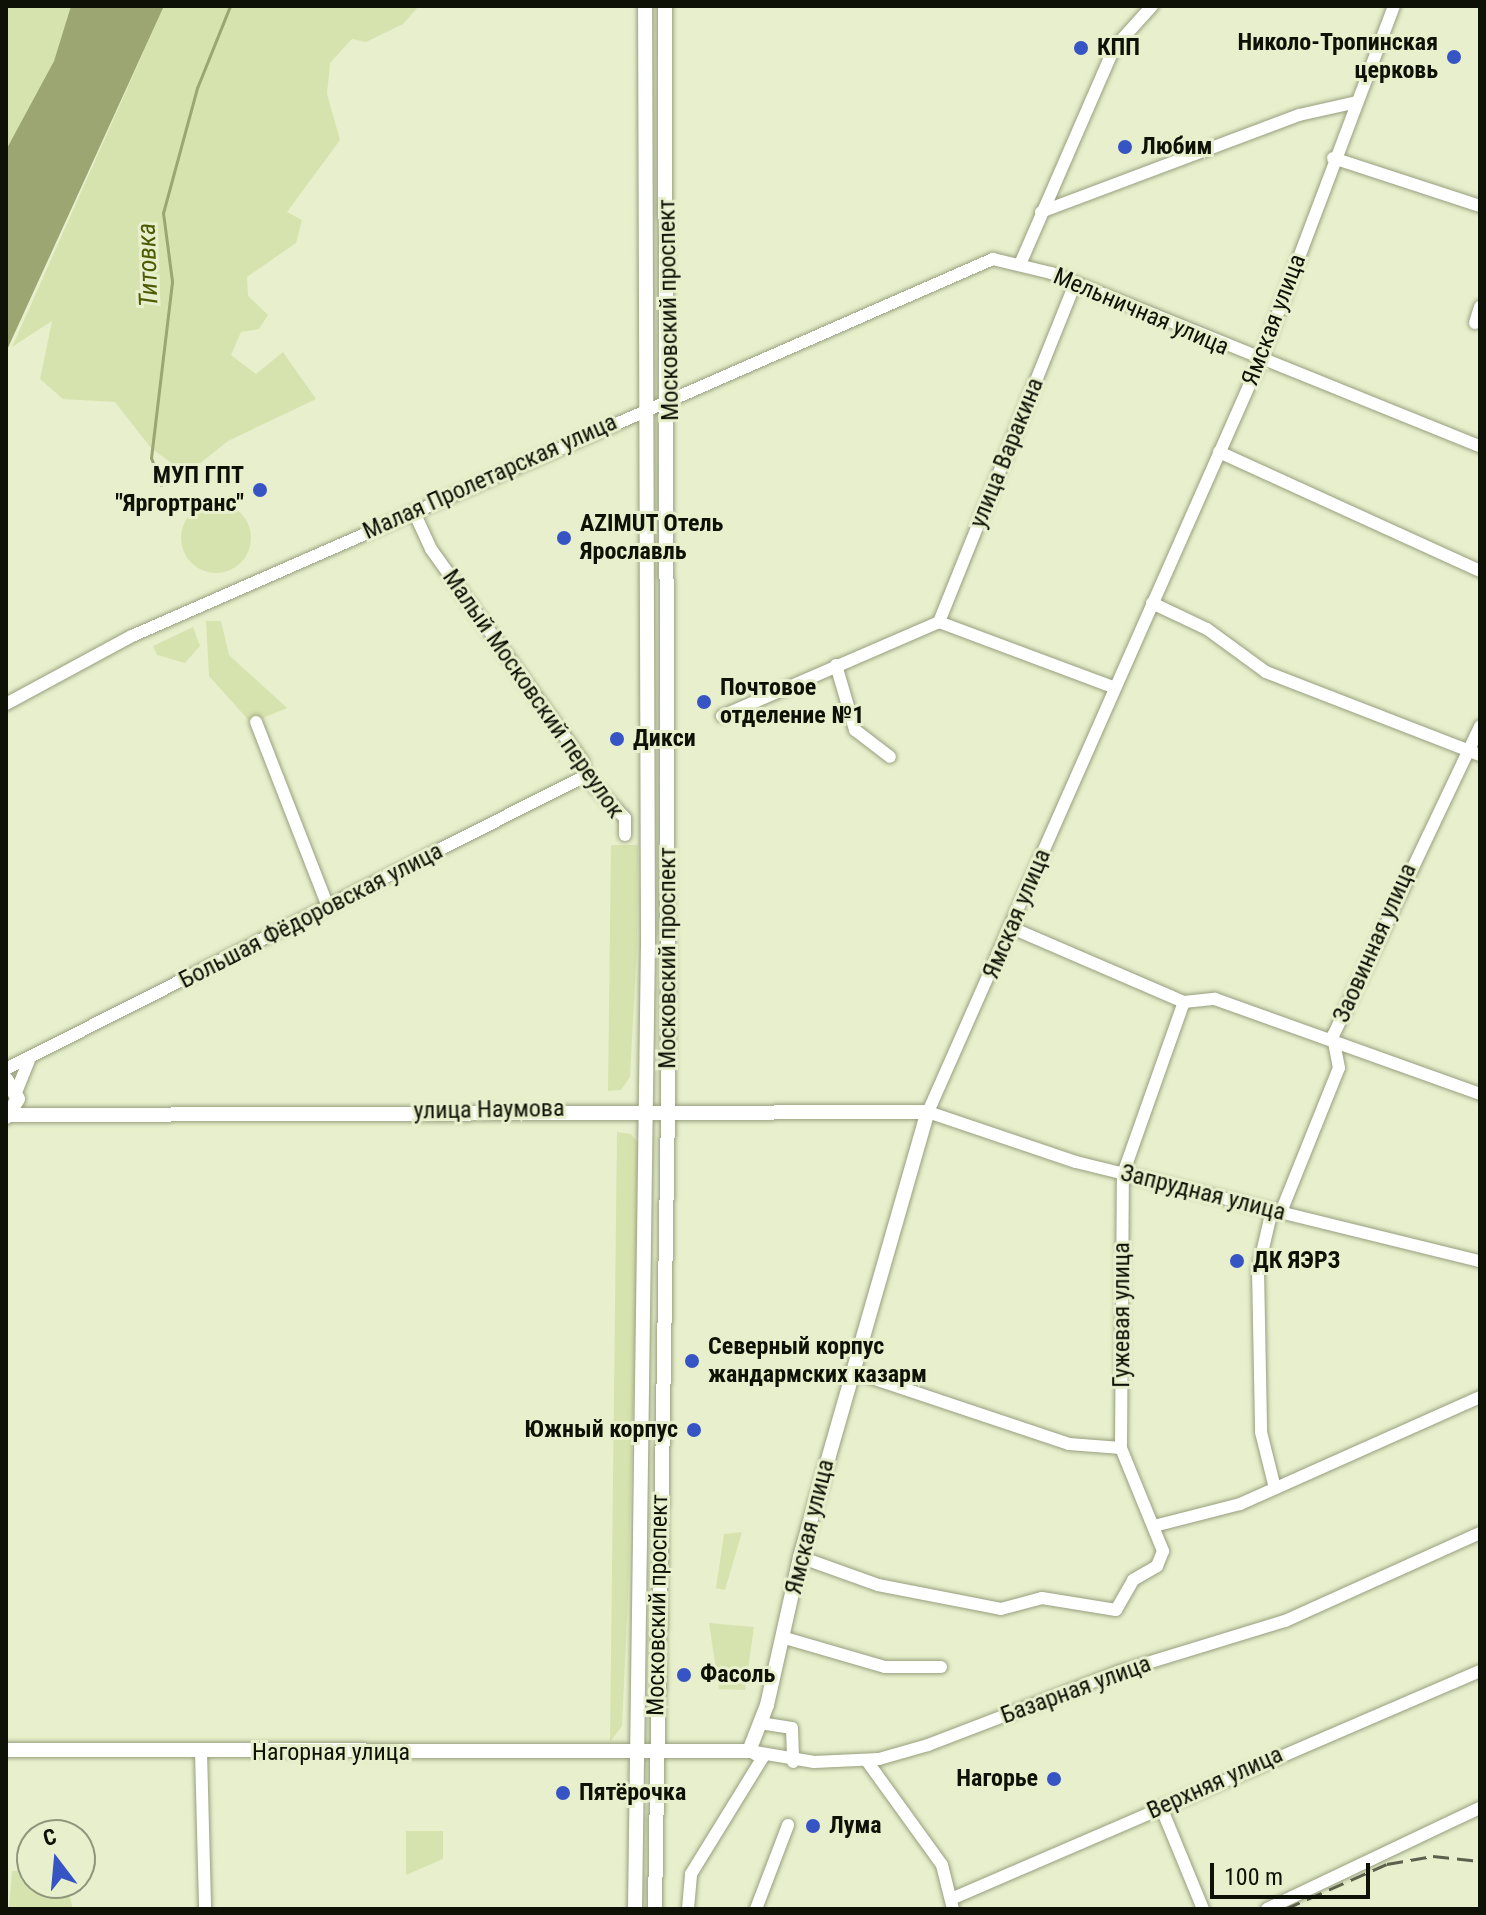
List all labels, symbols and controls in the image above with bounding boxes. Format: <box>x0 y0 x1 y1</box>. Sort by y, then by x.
place label: Николо-Тропинская церковь <box>1237 29 1438 85</box>
place label: КПП <box>1097 34 1140 62</box>
marker: КПП <box>1072 39 1090 57</box>
marker: Николо-Тропинская церковь <box>1445 48 1463 66</box>
place label: Любим <box>1141 133 1212 161</box>
marker: Любим <box>1116 138 1134 156</box>
street label: Московский проспект <box>653 199 685 421</box>
water label: Титовка <box>131 222 165 308</box>
street label: Ямская улица <box>1236 250 1312 390</box>
street label: Мельничная улица <box>1049 262 1233 362</box>
street label: улица Варакина <box>964 374 1050 532</box>
street label: Малая Пролетарская улица <box>359 408 621 546</box>
place label: МУП ГПТ "Яргортранс" <box>115 462 244 518</box>
marker: МУП ГПТ "Яргортранс" <box>251 481 269 499</box>
place label: AZIMUT Отель Ярославль <box>580 510 724 566</box>
marker: AZIMUT Отель Ярославль <box>555 529 573 547</box>
street label: Малый Московский переулок <box>436 564 630 824</box>
place label: Почтовое отделение №1 <box>720 674 864 730</box>
marker: Почтовое отделение №1 <box>695 693 713 711</box>
place label: Дикси <box>633 725 696 753</box>
marker: Дикси <box>608 730 626 748</box>
street label: Большая Фёдоровская улица <box>174 837 448 995</box>
street label: Ямская улица <box>977 845 1057 983</box>
street label: Московский проспект <box>654 847 682 1069</box>
street label: Заовинная улица <box>1327 859 1423 1027</box>
street label: улица Наумова <box>413 1094 565 1126</box>
street label: Запрудная улица <box>1118 1159 1288 1227</box>
street label: Гужевая улица <box>1108 1242 1136 1388</box>
place label: ДК ЯЭРЗ <box>1253 1247 1341 1275</box>
marker: ДК ЯЭРЗ <box>1228 1252 1246 1270</box>
place label: Северный корпус жандармских казарм <box>708 1333 927 1389</box>
marker: Северный корпус жандармских казарм <box>683 1352 701 1370</box>
place label: Южный корпус <box>525 1416 678 1444</box>
marker: Южный корпус <box>685 1421 703 1439</box>
street label: Ямская улица <box>779 1456 841 1598</box>
street label: Московский проспект <box>642 1494 674 1716</box>
street label: Базарная улица <box>997 1650 1155 1730</box>
place label: Фасоль <box>700 1661 775 1689</box>
marker: Фасоль <box>675 1666 693 1684</box>
street label: Нагорная улица <box>252 1739 410 1767</box>
street label: Верхняя улица <box>1143 1740 1287 1826</box>
place label: Нагорье <box>956 1765 1038 1793</box>
marker: Нагорье <box>1045 1770 1063 1788</box>
place label: Пятёрочка <box>579 1779 686 1807</box>
marker: Пятёрочка <box>554 1784 572 1802</box>
place label: Лума <box>829 1812 882 1840</box>
marker: Лума <box>804 1817 822 1835</box>
north arrow <box>16 1819 96 1899</box>
text: С <box>40 1824 59 1851</box>
scale bar <box>1214 1847 1374 1897</box>
text: 100 m <box>1224 1863 1283 1891</box>

